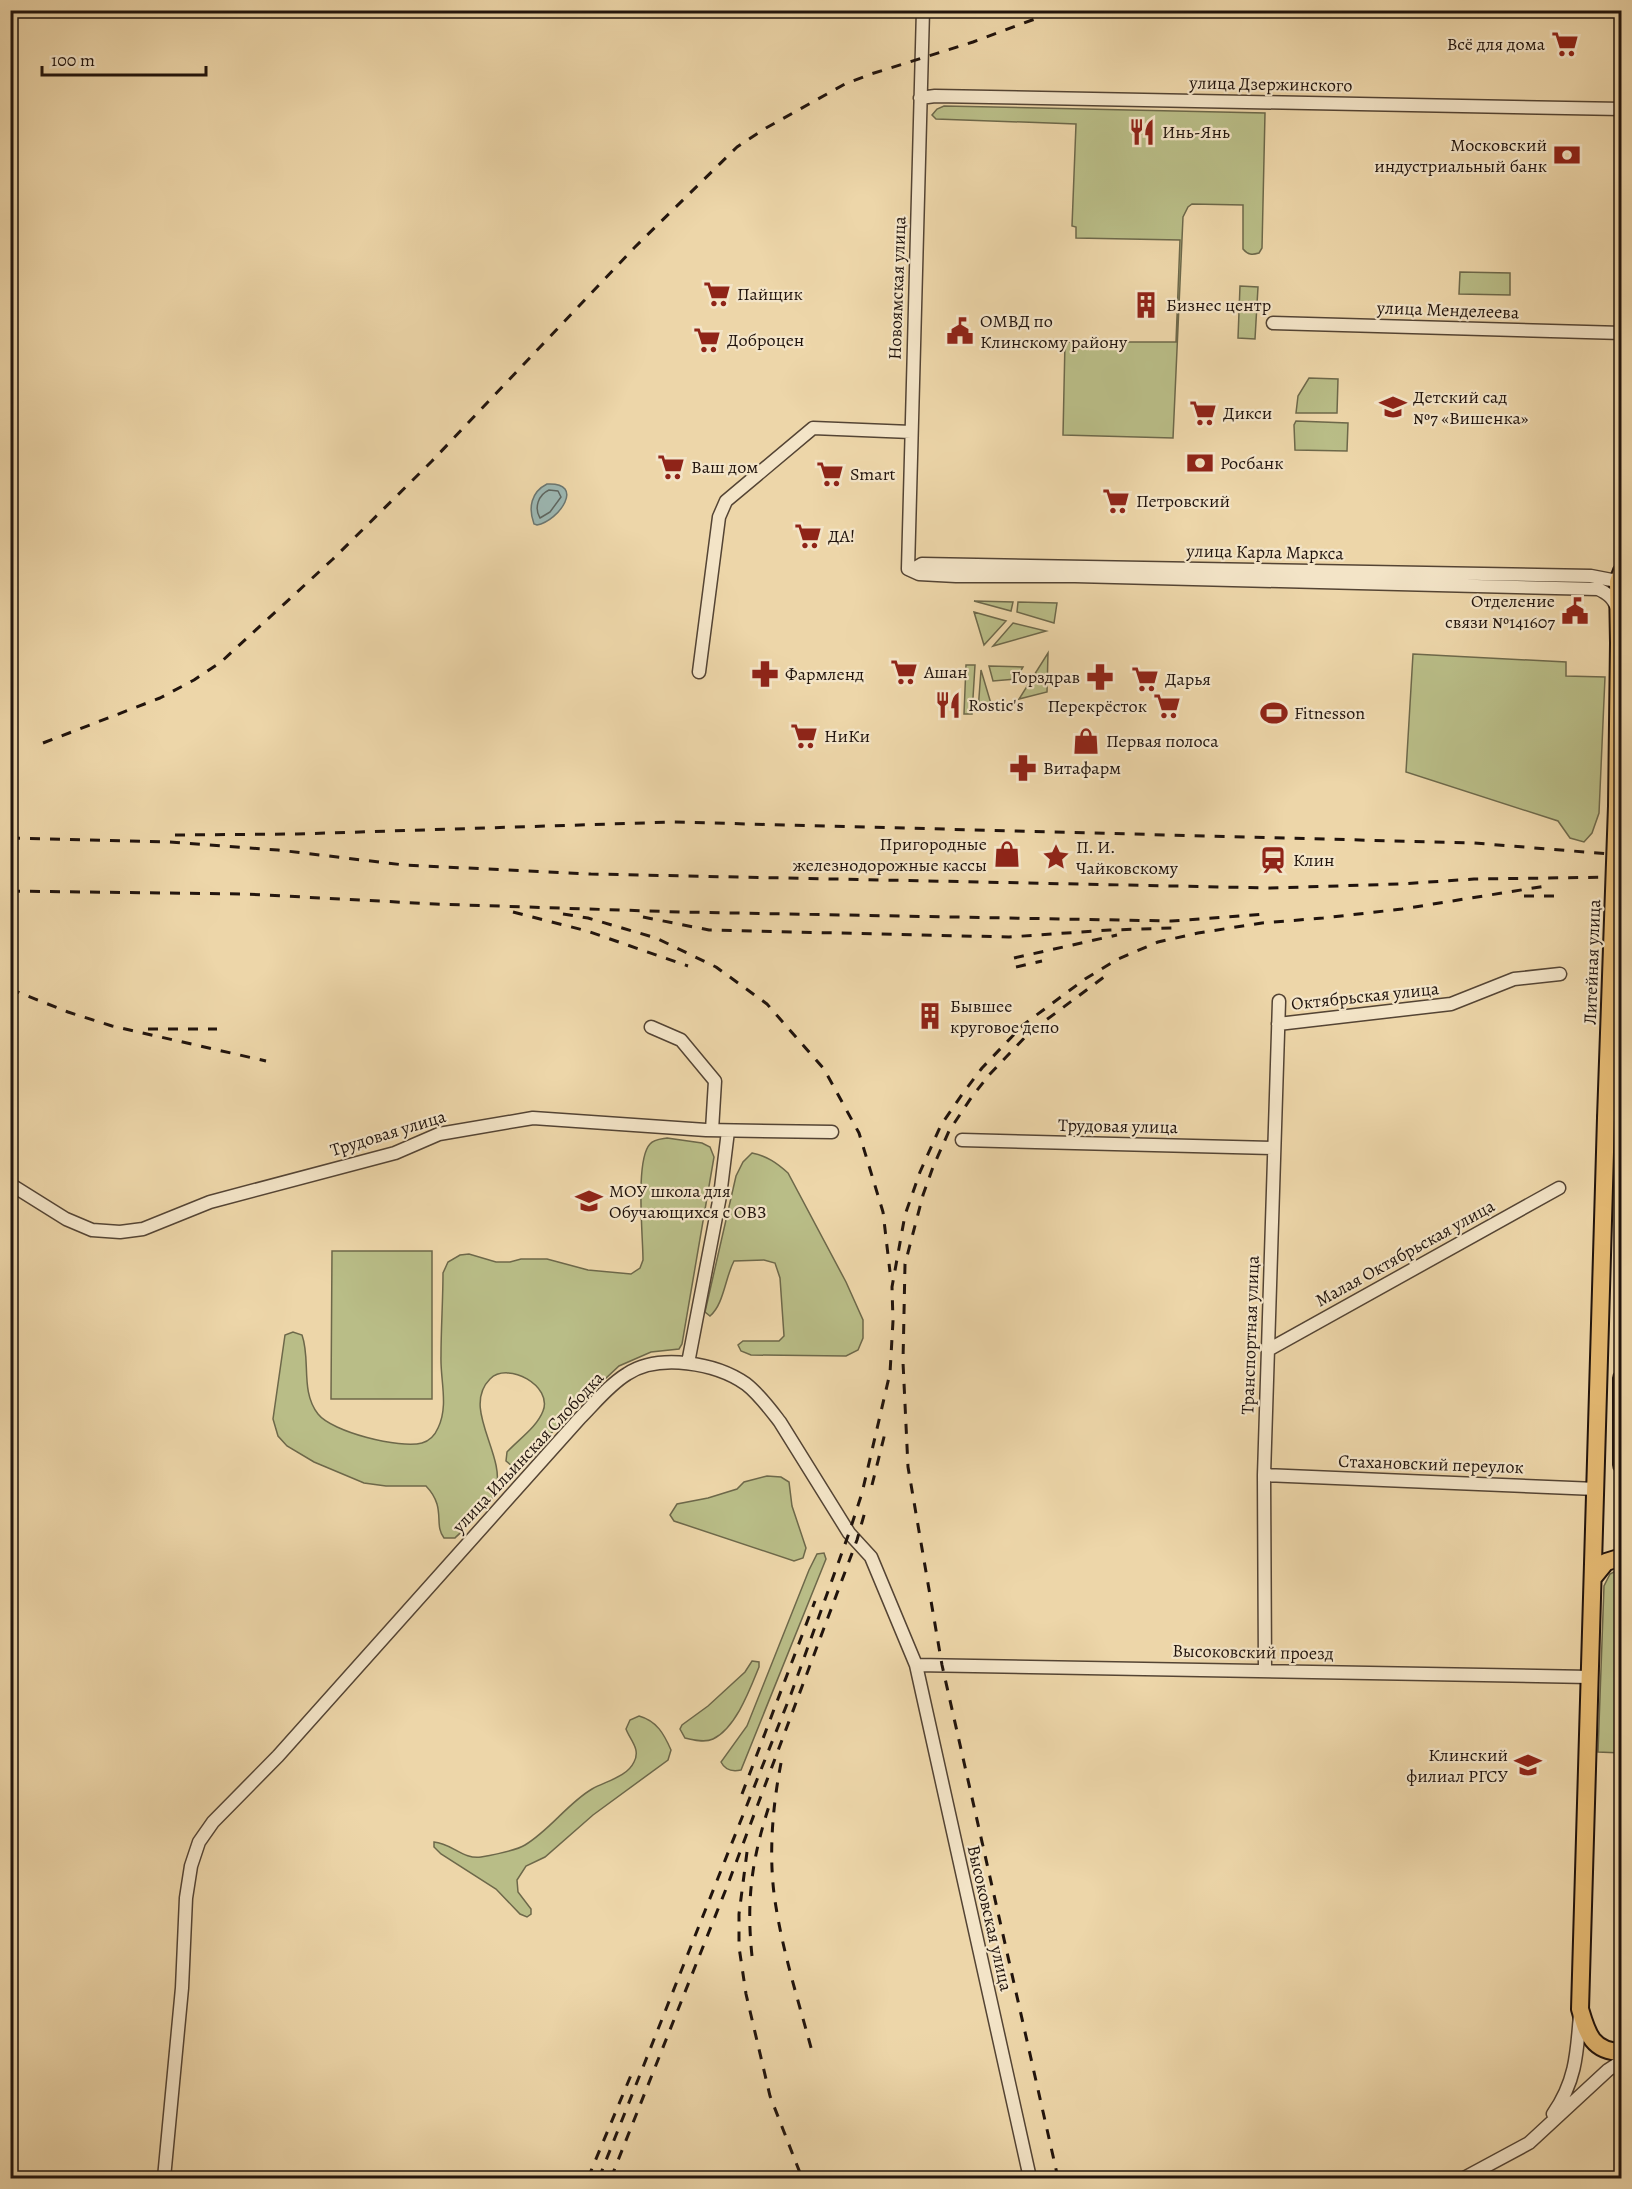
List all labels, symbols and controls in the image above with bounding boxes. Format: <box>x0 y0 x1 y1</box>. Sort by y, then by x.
supermarket icon: Всё для дома <box>1550 29 1580 59</box>
place label: Всё для дома <box>1447 32 1546 56</box>
scale bar <box>42 39 206 77</box>
text: 100 m <box>51 48 95 72</box>
street label: улица Дзержинского <box>1188 71 1353 97</box>
restaurant icon: Инь-Янь <box>1127 117 1157 147</box>
place label: Инь-Янь <box>1162 120 1230 144</box>
place label: Московский индустриальный банк <box>1374 133 1547 178</box>
bank icon: Московский индустриальный банк <box>1552 140 1582 170</box>
street label: Новоямская улица <box>883 215 912 360</box>
supermarket icon: Пайщик <box>702 279 732 309</box>
place label: Пайщик <box>737 282 803 306</box>
building icon: Бизнес центр <box>1131 290 1161 320</box>
place label: Бизнес центр <box>1166 293 1271 317</box>
street label: улица Менделеева <box>1375 295 1520 325</box>
place label: ОМВД по Клинскому району <box>980 309 1128 354</box>
public building icon: ОМВД по Клинскому району <box>945 316 975 346</box>
supermarket icon: Доброцен <box>692 325 722 355</box>
place label: Доброцен <box>727 328 804 352</box>
place label: Детский сад №7 «Вишенка» <box>1413 385 1529 430</box>
school or university icon: Детский сад №7 «Вишенка» <box>1378 392 1408 422</box>
supermarket icon: Дикси <box>1188 398 1218 428</box>
place label: Дикси <box>1223 401 1272 425</box>
bank icon: Росбанк <box>1185 448 1215 478</box>
place label: Росбанк <box>1220 451 1284 475</box>
supermarket icon: Ваш дом <box>656 452 686 482</box>
place label: Ваш дом <box>691 455 758 479</box>
supermarket icon: Smart <box>815 459 845 489</box>
place label: Smart <box>850 462 896 486</box>
supermarket icon: Петровский <box>1101 486 1131 516</box>
place label: Петровский <box>1136 489 1230 513</box>
supermarket icon: ДА! <box>793 521 823 551</box>
place label: ДА! <box>828 524 855 548</box>
street label: улица Карла Маркса <box>1185 539 1344 565</box>
place label: Отделение связи №141607 <box>1445 589 1555 634</box>
public building icon: Отделение связи №141607 <box>1560 596 1590 626</box>
supermarket icon: Ашан <box>889 657 919 687</box>
pharmacy icon: Фармленд <box>750 659 780 689</box>
place label: Ашан <box>923 660 968 684</box>
place label: Фармленд <box>785 662 864 686</box>
pharmacy icon: Горздрав <box>1085 662 1115 692</box>
supermarket icon: Дарья <box>1130 664 1160 694</box>
place label: Горздрав <box>1011 665 1080 689</box>
place label: Дарья <box>1165 667 1211 691</box>
restaurant icon: Rostic's <box>933 690 963 720</box>
supermarket icon: Перекрёсток <box>1152 691 1182 721</box>
place label: Rostic's <box>968 693 1024 717</box>
place label: Перекрёсток <box>1047 694 1147 718</box>
sports icon: Fitnesson <box>1259 698 1289 728</box>
place label: Fitnesson <box>1294 701 1365 725</box>
supermarket icon: НиКи <box>789 721 819 751</box>
place label: НиКи <box>824 724 870 748</box>
shop icon: Первая полоса <box>1071 726 1101 756</box>
place label: Первая полоса <box>1106 729 1219 753</box>
pharmacy icon: Витафарм <box>1008 753 1038 783</box>
place label: Витафарм <box>1043 756 1121 780</box>
place label: Пригородные железнодорожные кассы <box>793 832 987 877</box>
place label: П. И. Чайковскому <box>1076 835 1179 880</box>
shop icon: Пригородные железнодорожные кассы <box>992 839 1022 869</box>
place icon: П. И. Чайковскому <box>1041 842 1071 872</box>
station icon: Клин <box>1258 845 1288 875</box>
place label: Клин <box>1293 848 1334 872</box>
street label: Литейная улица <box>1578 898 1606 1025</box>
street label: Октябрьская улица <box>1290 976 1441 1016</box>
place label: Бывшее круговое депо <box>950 994 1059 1039</box>
building icon: Бывшее круговое депо <box>915 1001 945 1031</box>
street label: Трудовая улица <box>327 1104 449 1162</box>
street label: Трудовая улица <box>1058 1113 1179 1139</box>
place label: МОУ школа для Обучающихся с ОВЗ <box>609 1179 766 1224</box>
school or university icon: МОУ школа для Обучающихся с ОВЗ <box>574 1186 604 1216</box>
street label: Малая Октябрьская улица <box>1311 1193 1500 1312</box>
street label: Транспортная улица <box>1235 1254 1265 1415</box>
street label: улица Ильинская Слободка <box>446 1366 610 1539</box>
street label: Стахановский переулок <box>1338 1449 1524 1479</box>
street label: Высоковский проезд <box>1172 1639 1334 1665</box>
place label: Клинский филиал РГСУ <box>1406 1743 1509 1788</box>
school or university icon: Клинский филиал РГСУ <box>1513 1750 1543 1780</box>
street label: Высоковская улица <box>962 1843 1019 1994</box>

